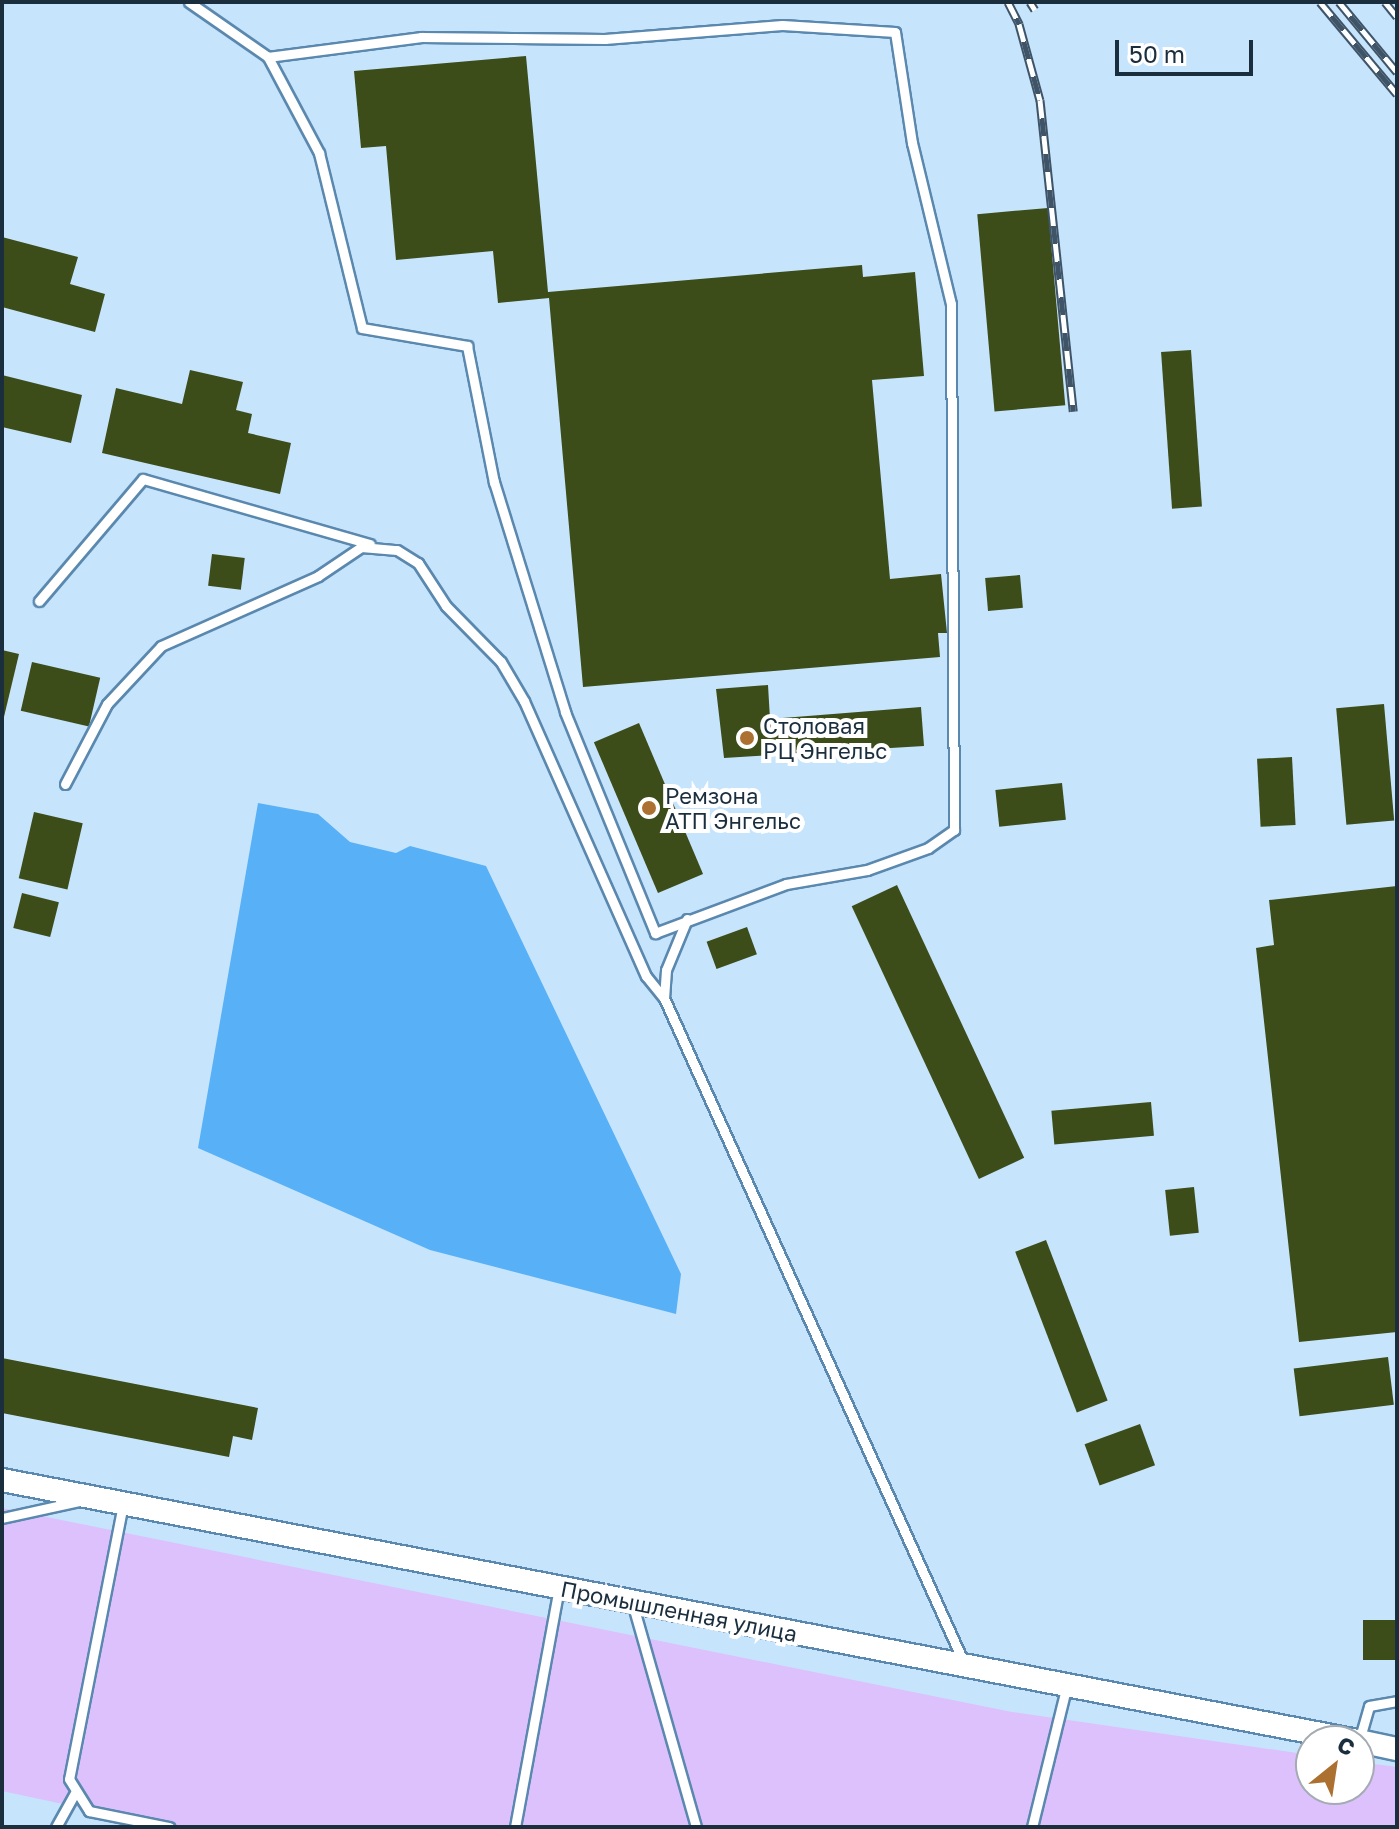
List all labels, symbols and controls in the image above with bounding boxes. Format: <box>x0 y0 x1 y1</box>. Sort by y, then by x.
scale bar <box>1119 24 1257 74</box>
text: 50 m <box>1129 39 1185 68</box>
place label: Столовая РЦ Энгельс <box>763 712 887 764</box>
marker: Столовая РЦ Энгельс <box>738 729 756 747</box>
place label: Ремзона АТП Энгельс <box>665 782 801 834</box>
marker: Ремзона АТП Энгельс <box>640 799 658 817</box>
street label: Промышленная улица <box>559 1575 799 1647</box>
north arrow <box>1295 1725 1375 1805</box>
text: С <box>1333 1730 1360 1761</box>

